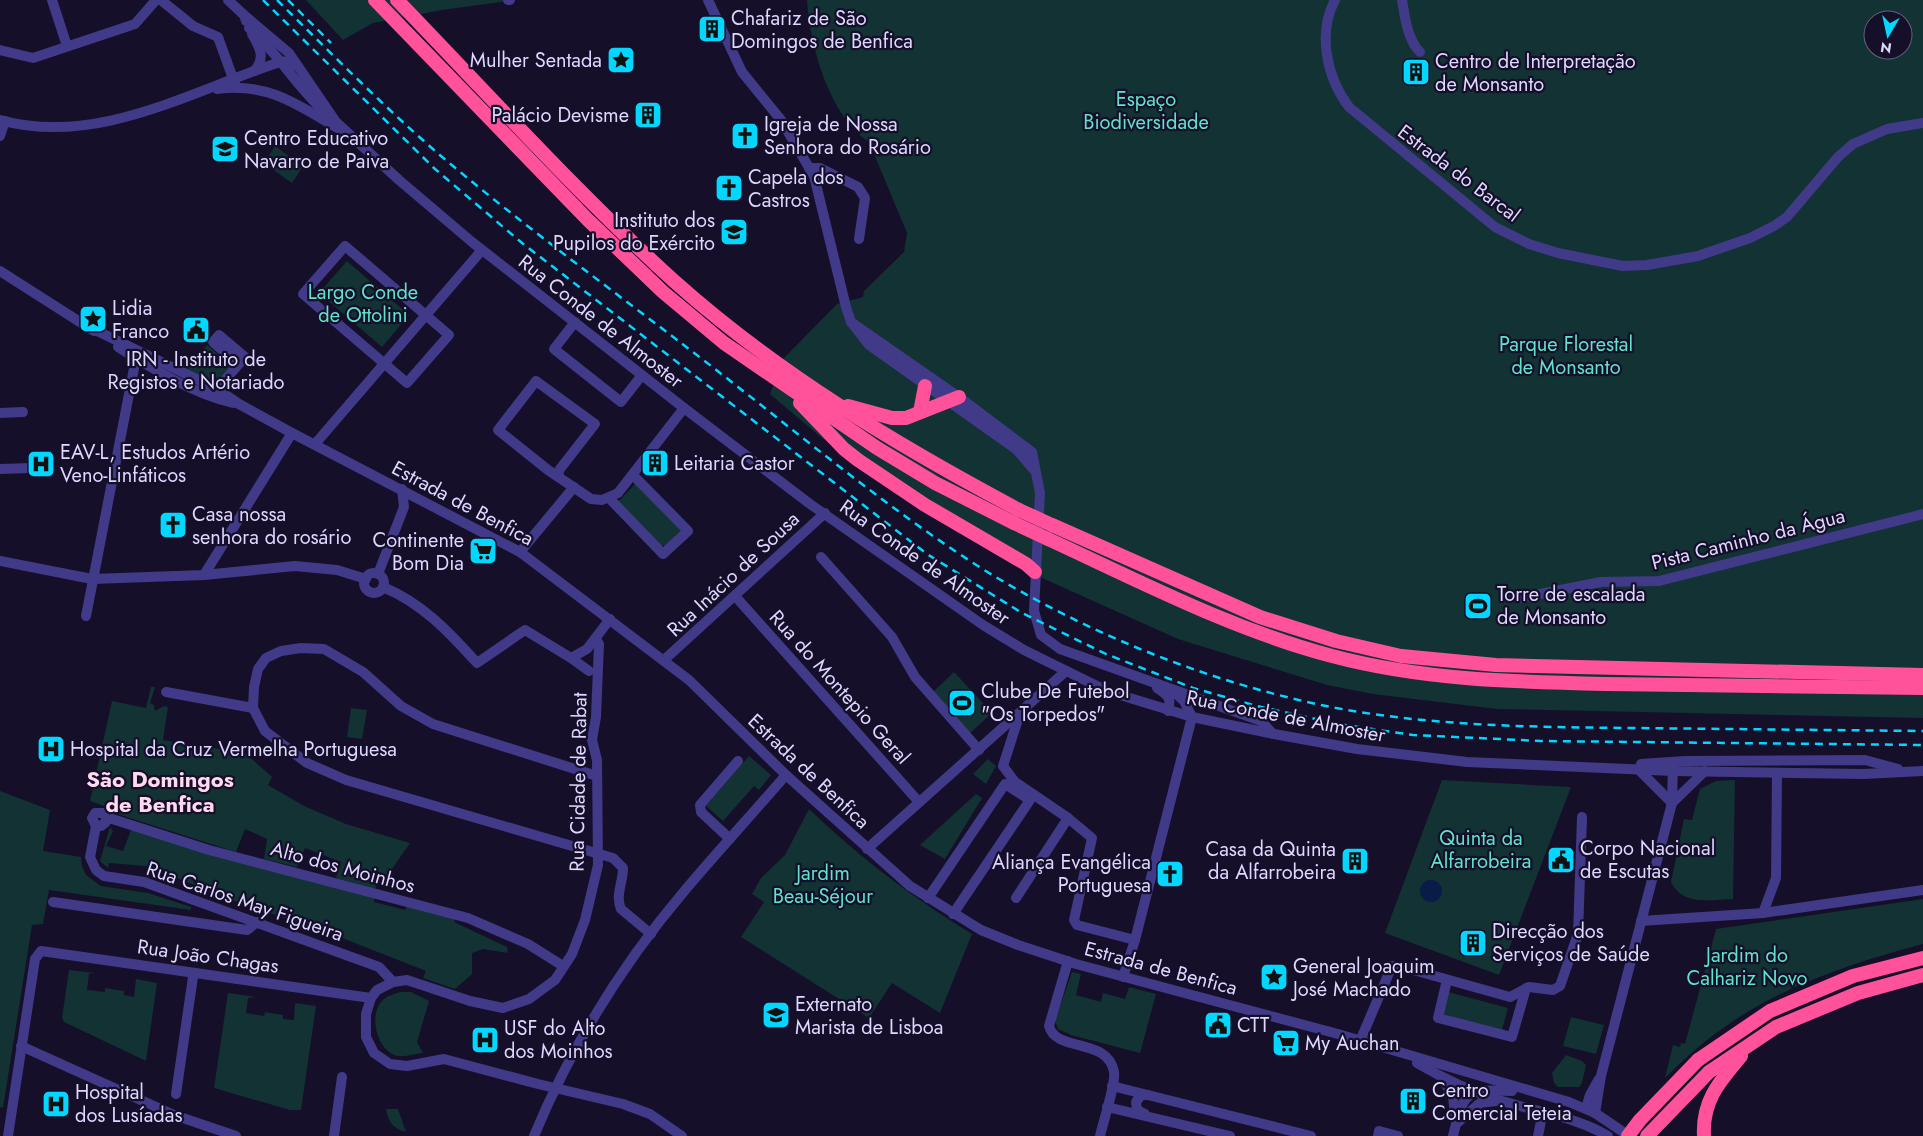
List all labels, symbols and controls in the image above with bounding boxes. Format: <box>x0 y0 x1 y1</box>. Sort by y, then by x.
place label: Chafariz de São Domingos de Benfica <box>731 4 913 56</box>
north arrow <box>1863 10 1913 60</box>
building icon: Chafariz de São Domingos de Benfica <box>697 14 727 44</box>
text: N <box>1879 37 1893 59</box>
place icon: Mulher Sentada <box>606 45 636 75</box>
place label: Mulher Sentada <box>470 46 602 75</box>
place label: Centro de Interpretação de Monsanto <box>1435 47 1636 99</box>
building icon: Centro de Interpretação de Monsanto <box>1401 57 1431 87</box>
park label: Espaço Biodiversidade <box>1083 85 1209 137</box>
building icon: Palácio Devisme <box>633 100 663 130</box>
place label: Palácio Devisme <box>491 101 629 130</box>
place label: Igreja de Nossa Senhora do Rosário <box>764 110 931 162</box>
street label: Estrada do Barcal <box>1391 118 1526 229</box>
church icon: Igreja de Nossa Senhora do Rosário <box>730 121 760 151</box>
place label: Centro Educativo Navarro de Paiva <box>244 124 389 176</box>
school or university icon: Centro Educativo Navarro de Paiva <box>210 134 240 164</box>
place label: Capela dos Castros <box>748 163 844 215</box>
church icon: Capela dos Castros <box>714 173 744 203</box>
place label: Instituto dos Pupilos do Exército <box>553 206 715 258</box>
school or university icon: Instituto dos Pupilos do Exército <box>719 217 749 247</box>
street label: Rua Conde de Almoster <box>512 248 689 395</box>
park label: Largo Conde de Ottolini <box>308 278 418 330</box>
place label: Lidia Franco <box>112 294 169 346</box>
place icon: Lidia Franco <box>78 304 108 334</box>
public building icon: IRN - Instituto de Registos e Notariado <box>181 315 211 345</box>
park label: Parque Florestal de Monsanto <box>1499 330 1633 382</box>
place label: IRN - Instituto de Registos e Notariado <box>107 345 285 397</box>
place label: EAV-L, Estudos Artério Veno-Linfáticos <box>60 438 250 490</box>
building icon: Leitaria Castor <box>640 448 670 478</box>
hospital icon: EAV-L, Estudos Artério Veno-Linfáticos <box>26 449 56 479</box>
place label: Leitaria Castor <box>674 449 795 478</box>
street label: Estrada de Benfica <box>387 454 539 553</box>
street label: Rua Conde de Almoster <box>834 493 1016 632</box>
place label: Casa nossa senhora do rosário <box>192 500 351 552</box>
street label: Pista Caminho da Água <box>1648 501 1848 578</box>
street label: Rua Inácio de Sousa <box>661 505 806 644</box>
church icon: Casa nossa senhora do rosário <box>158 510 188 540</box>
place label: Continente Bom Dia <box>372 526 464 578</box>
supermarket icon: Continente Bom Dia <box>468 536 498 566</box>
place label: Torre de escalada de Monsanto <box>1497 580 1645 632</box>
sports icon: Torre de escalada de Monsanto <box>1463 591 1493 621</box>
street label: Rua do Montepio Geral <box>762 604 917 771</box>
place label: Clube De Futebol "Os Torpedos" <box>981 677 1130 729</box>
street label: Rua Conde de Almoster <box>1184 683 1388 750</box>
sports icon: Clube De Futebol "Os Torpedos" <box>947 688 977 718</box>
street label: Rua Cidade de Rabat <box>562 692 595 872</box>
street label: Estrada de Benfica <box>741 707 876 836</box>
hospital icon: Hospital da Cruz Vermelha Portuguesa <box>36 734 66 764</box>
place label: Hospital da Cruz Vermelha Portuguesa <box>70 735 397 764</box>
district label: São Domingos de Benfica <box>86 763 234 820</box>
park label: Quinta da Alfarrobeira <box>1431 824 1531 876</box>
street label: Alto dos Moinhos <box>268 834 418 901</box>
place label: Corpo Nacional de Escutas <box>1580 834 1715 886</box>
place label: Casa da Quinta da Alfarrobeira <box>1206 835 1336 887</box>
public building icon: Corpo Nacional de Escutas <box>1546 845 1576 875</box>
building icon: Casa da Quinta da Alfarrobeira <box>1340 846 1370 876</box>
place label: Aliança Evangélica Portuguesa <box>992 848 1151 900</box>
street label: Rua Carlos May Figueira <box>142 854 347 949</box>
park label: Jardim Beau-Séjour <box>773 859 873 911</box>
church icon: Aliança Evangélica Portuguesa <box>1155 859 1185 889</box>
place label: Direcção dos Serviços de Saúde <box>1492 917 1650 969</box>
building icon: Direcção dos Serviços de Saúde <box>1458 928 1488 958</box>
street label: Rua João Chagas <box>135 932 281 981</box>
street label: Estrada de Benfica <box>1081 934 1241 1003</box>
park label: Jardim do Calhariz Novo <box>1687 941 1807 993</box>
place label: General Joaquim José Machado <box>1290 952 1435 1004</box>
place icon: General Joaquim José Machado <box>1259 962 1289 992</box>
place label: Externato Marista de Lisboa <box>795 990 943 1042</box>
school or university icon: Externato Marista de Lisboa <box>761 1000 791 1030</box>
public building icon: CTT <box>1203 1010 1233 1040</box>
place label: CTT <box>1237 1011 1270 1040</box>
place label: USF do Alto dos Moinhos <box>504 1014 613 1066</box>
hospital icon: USF do Alto dos Moinhos <box>470 1025 500 1055</box>
supermarket icon: My Auchan <box>1271 1028 1301 1058</box>
place label: My Auchan <box>1305 1029 1399 1058</box>
place label: Centro Comercial Teteia <box>1432 1076 1572 1128</box>
place label: Hospital dos Lusíadas <box>75 1078 182 1130</box>
building icon: Centro Comercial Teteia <box>1398 1086 1428 1116</box>
hospital icon: Hospital dos Lusíadas <box>41 1089 71 1119</box>

